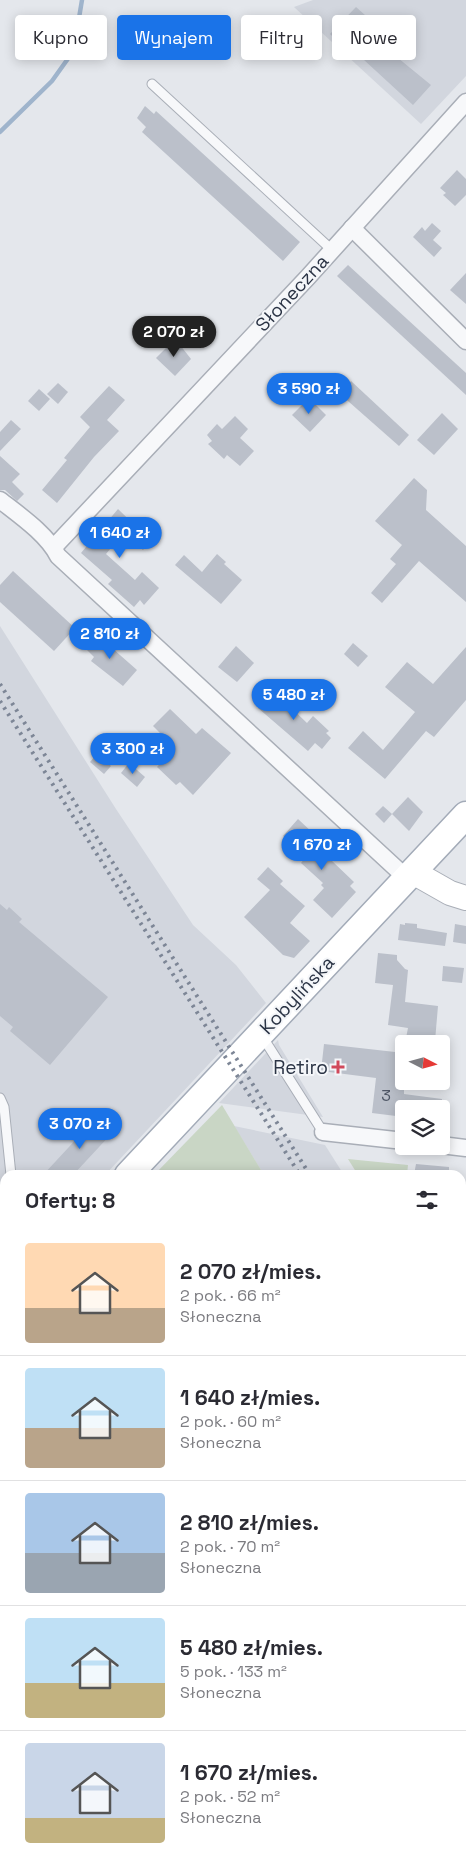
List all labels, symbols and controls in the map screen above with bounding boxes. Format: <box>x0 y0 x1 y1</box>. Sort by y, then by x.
chip: Kupno <box>15 15 107 60</box>
chip: Wynajem <box>117 15 231 60</box>
chip: Filtry <box>241 15 322 60</box>
chip: Nowe <box>332 15 416 60</box>
street label: Słoneczna <box>250 249 334 337</box>
pin: 2 070 zł <box>122 316 226 358</box>
text: 2 070 zł <box>143 321 205 342</box>
pin: 3 590 zł <box>257 372 361 415</box>
text: 3 590 zł <box>278 378 340 399</box>
pin: 1 640 zł <box>68 516 172 559</box>
text: 1 640 zł <box>90 522 150 543</box>
pin: 2 810 zł <box>58 618 162 660</box>
text: 2 810 zł <box>80 623 140 644</box>
pin: 5 480 zł <box>242 678 346 721</box>
text: 5 480 zł <box>263 684 325 705</box>
pin: 3 300 zł <box>81 732 185 775</box>
text: 3 300 zł <box>101 738 165 759</box>
pin: 1 670 zł <box>270 828 374 871</box>
text: 1 670 zł <box>293 834 351 855</box>
street label: Kobylińska <box>254 950 340 1040</box>
north arrow <box>395 1035 450 1090</box>
map controls <box>395 1035 450 1155</box>
place label: Retiro <box>273 1055 328 1080</box>
marker: Retiro <box>332 1061 344 1073</box>
house number: 3 <box>381 1085 391 1106</box>
button: layers <box>395 1100 450 1155</box>
pin: 3 070 zł <box>28 1108 132 1150</box>
text: 3 070 zł <box>49 1113 111 1134</box>
icon: filters <box>413 1186 441 1214</box>
text: Oferty: 8 <box>25 1187 115 1214</box>
text: 2 070 zł/mies. <box>180 1258 322 1285</box>
icon: home <box>65 1263 125 1323</box>
text: 2 pok. · 66 m² <box>180 1285 281 1306</box>
text: Słoneczna <box>180 1306 262 1327</box>
text: 1 640 zł/mies. <box>180 1384 320 1411</box>
icon: home <box>65 1388 125 1448</box>
text: 2 pok. · 60 m² <box>180 1411 281 1432</box>
text: Słoneczna <box>180 1432 262 1453</box>
text: 2 810 zł/mies. <box>180 1509 319 1536</box>
icon: home <box>65 1513 125 1573</box>
text: 2 pok. · 70 m² <box>180 1536 280 1557</box>
text: Słoneczna <box>180 1557 262 1578</box>
text: 5 480 zł/mies. <box>180 1634 323 1661</box>
icon: home <box>65 1638 125 1698</box>
text: 5 pok. · 133 m² <box>180 1661 287 1682</box>
text: Słoneczna <box>180 1682 262 1703</box>
text: 1 670 zł/mies. <box>180 1759 318 1786</box>
icon: home <box>65 1763 125 1823</box>
text: 2 pok. · 52 m² <box>180 1786 280 1807</box>
text: Słoneczna <box>180 1807 262 1828</box>

